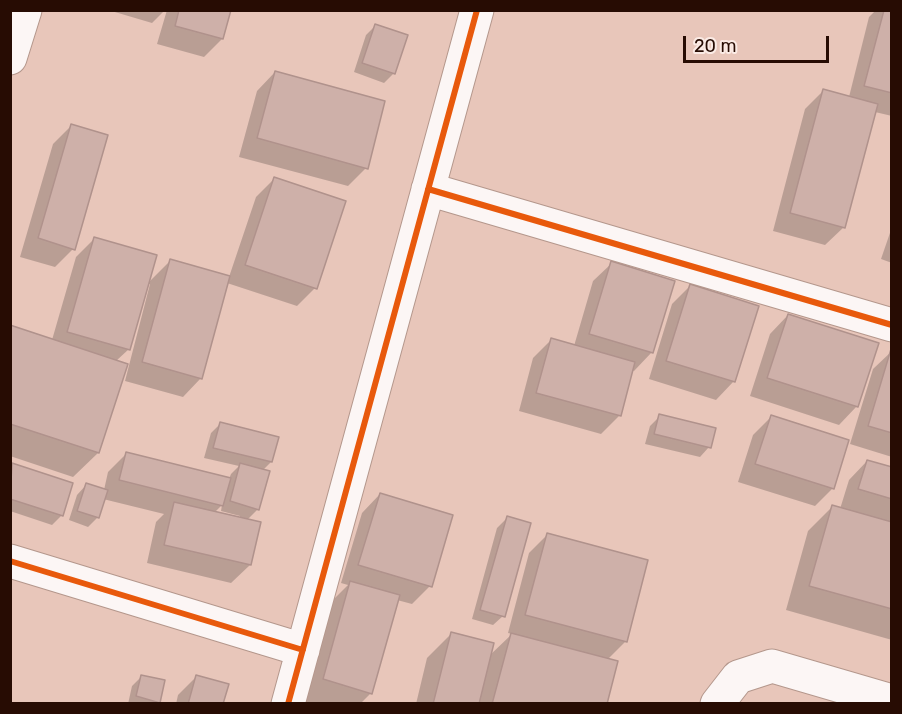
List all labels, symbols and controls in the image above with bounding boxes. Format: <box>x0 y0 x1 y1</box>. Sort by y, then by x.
scale bar <box>686 24 832 62</box>
text: 20 m <box>694 35 736 57</box>

